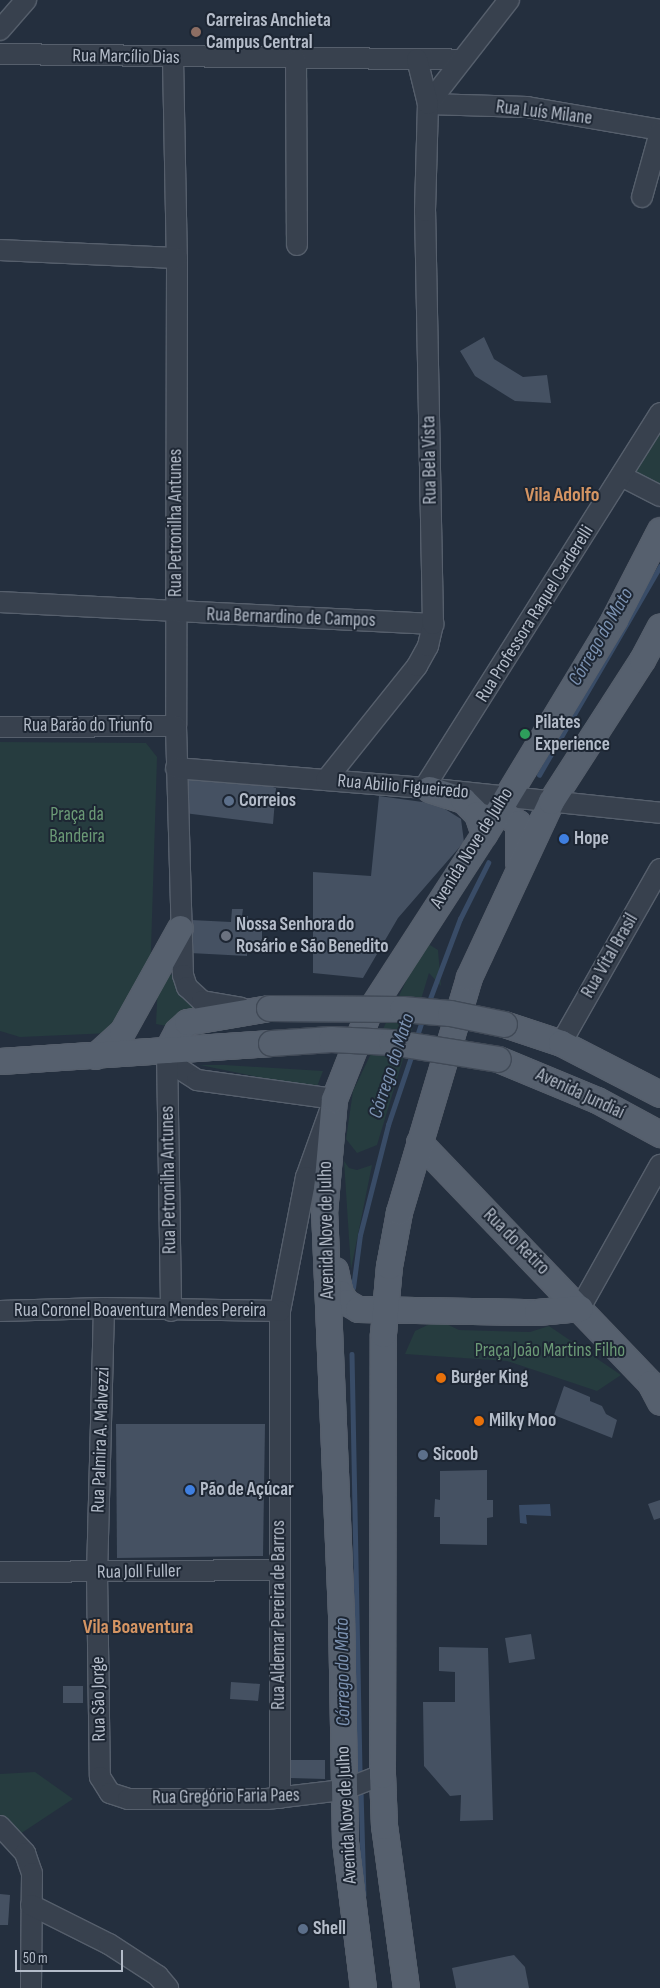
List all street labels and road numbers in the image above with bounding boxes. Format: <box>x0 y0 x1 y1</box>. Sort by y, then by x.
street label: Rua Marcílio Dias <box>72 45 180 69</box>
street label: Rua Luís Milane <box>495 96 593 130</box>
street label: Rua Bela Vista <box>418 415 442 505</box>
street label: Rua Petronilha Antunes <box>165 449 187 597</box>
street label: Rua Professora Raquel Carderelli <box>471 521 599 707</box>
street label: Rua Bernardino de Campos <box>206 604 376 632</box>
street label: Rua Barão do Triunfo <box>23 715 153 737</box>
street label: Rua Abilio Figueiredo <box>336 770 470 804</box>
street label: Avenida Nove de Julho <box>426 783 518 913</box>
street label: Rua Vital Brasil <box>577 910 643 1002</box>
street label: Avenida Jundiaí <box>532 1064 628 1124</box>
street label: Rua Petronilha Antunes <box>156 1106 182 1254</box>
street label: Avenida Nove de Julho <box>314 1161 340 1299</box>
street label: Rua do Retiro <box>478 1204 554 1280</box>
street label: Rua Coronel Boaventura Mendes Pereira <box>14 1300 266 1322</box>
street label: Rua Palmira A. Malvezzi <box>87 1367 115 1513</box>
street label: Rua Aldemar Pereira de Barros <box>268 1520 290 1710</box>
street label: Rua Joll Fuller <box>97 1560 181 1584</box>
street label: Rua São Jorge <box>87 1656 111 1742</box>
street label: Avenida Nove de Julho <box>332 1746 362 1884</box>
street label: Rua Gregório Faria Paes <box>152 1784 300 1810</box>

